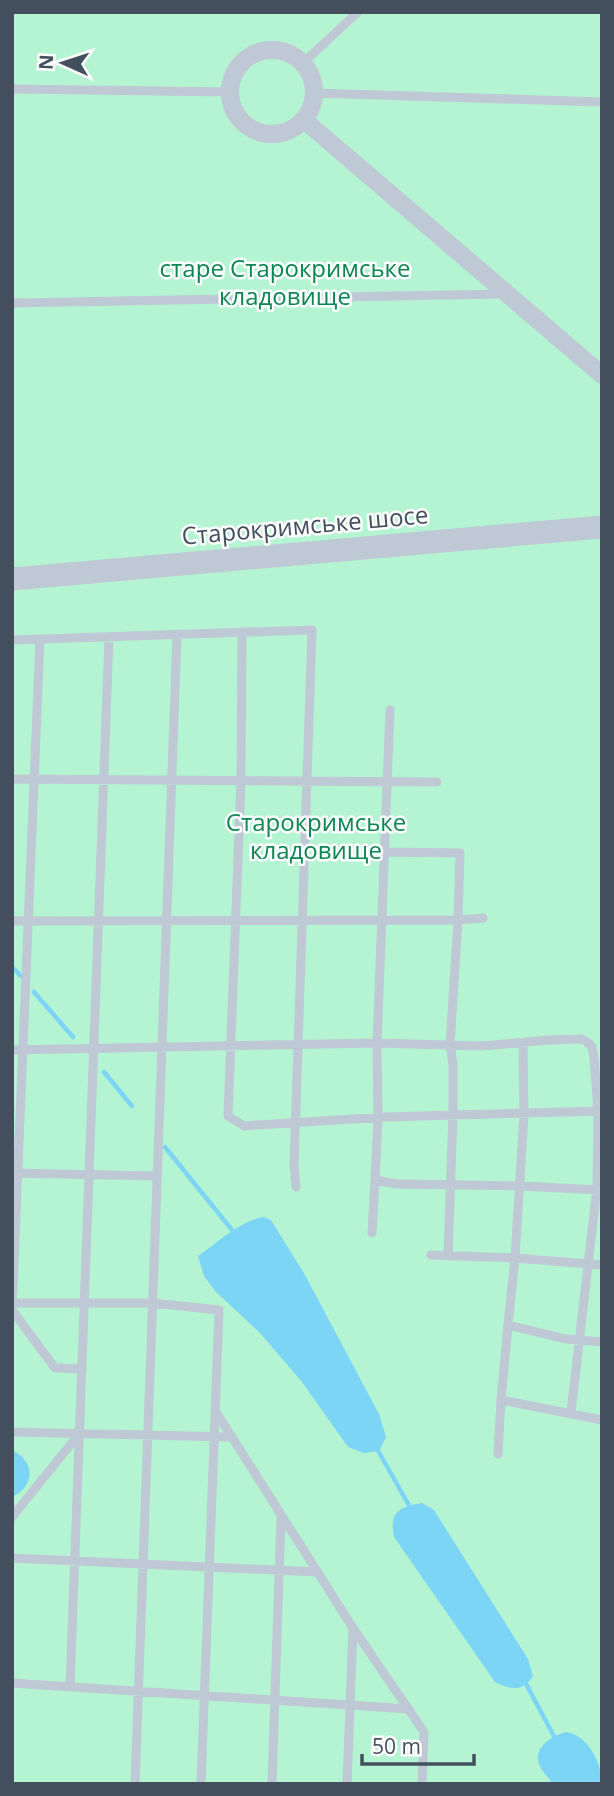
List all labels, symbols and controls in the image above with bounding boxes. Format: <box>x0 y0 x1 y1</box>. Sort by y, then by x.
north arrow <box>28 28 98 98</box>
text: N <box>33 54 59 71</box>
park label: старе Старокримське кладовище <box>160 251 410 312</box>
street label: Старокримське шосе <box>180 497 430 552</box>
park label: Старокримське кладовище <box>226 805 406 866</box>
scale bar <box>362 1722 474 1766</box>
text: 50 m <box>372 1732 421 1760</box>

